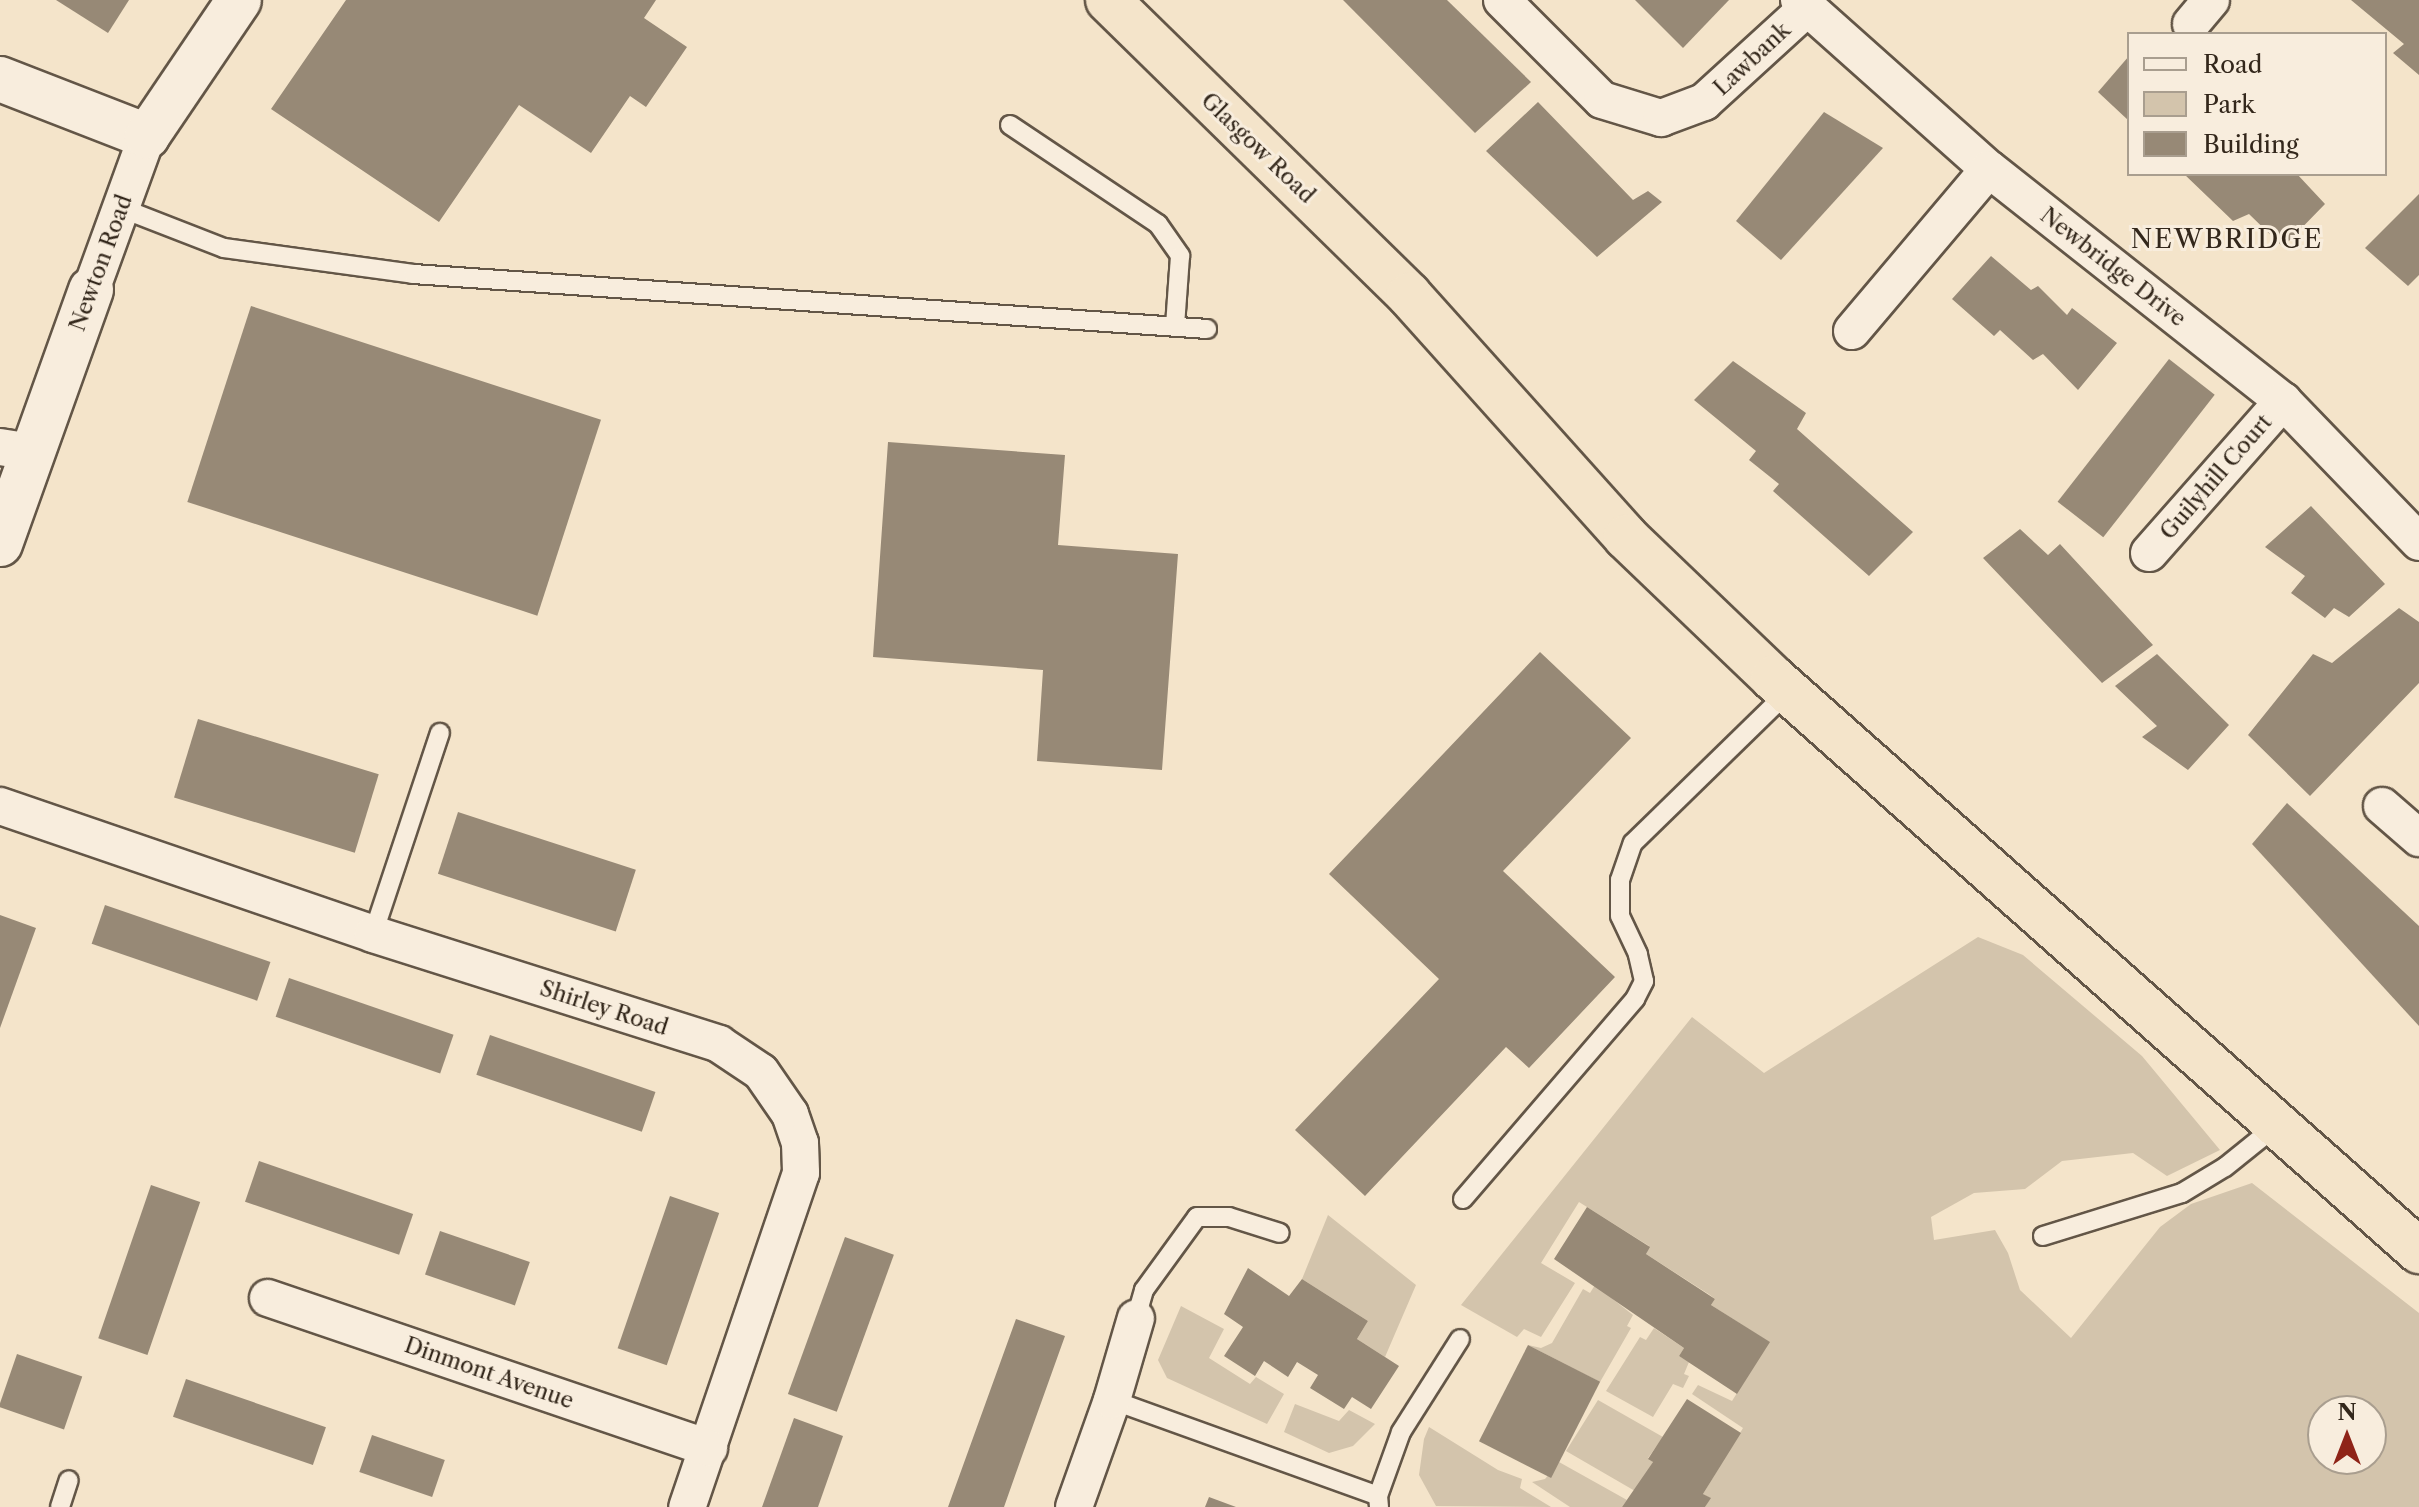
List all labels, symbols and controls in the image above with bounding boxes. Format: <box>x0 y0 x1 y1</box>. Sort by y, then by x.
street label: Lawbank <box>1708 17 1796 101</box>
legend <box>2127 32 2387 176</box>
text: Road <box>2203 50 2262 79</box>
street label: Glasgow Road <box>1195 87 1321 209</box>
text: Park <box>2203 90 2255 119</box>
text: Building <box>2203 130 2299 159</box>
street label: Newton Road <box>64 191 138 335</box>
street label: Newbridge Drive <box>2035 202 2191 332</box>
district label: NEWBRIDGE <box>2131 224 2323 256</box>
street label: Guilyhill Court <box>2155 409 2277 545</box>
street label: Shirley Road <box>536 975 672 1041</box>
street label: Dinmont Avenue <box>401 1332 577 1414</box>
north arrow <box>2307 1395 2387 1475</box>
text: N <box>2337 1399 2357 1426</box>

